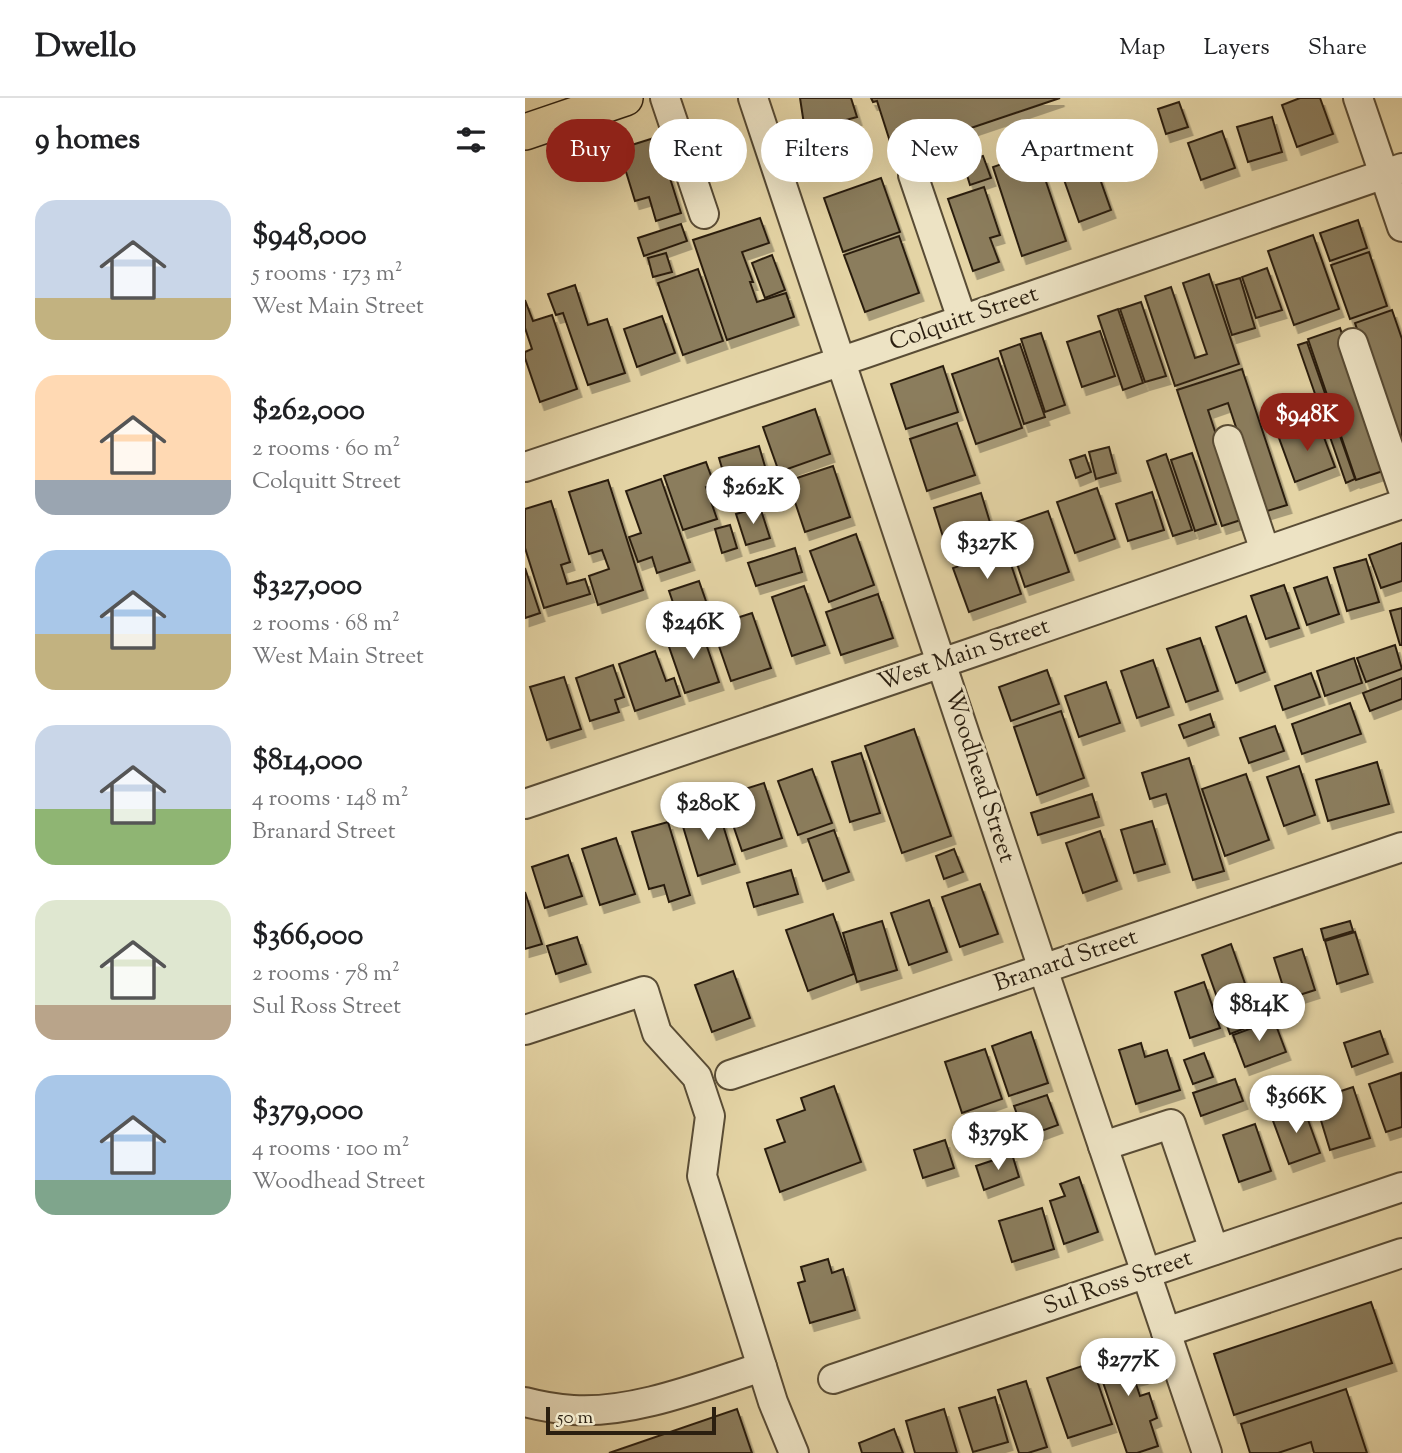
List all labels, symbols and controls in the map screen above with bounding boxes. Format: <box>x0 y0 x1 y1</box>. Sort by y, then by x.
text: Dwello <box>35 24 136 72</box>
text: Map <box>1119 31 1165 65</box>
text: Layers <box>1203 31 1270 65</box>
text: Share <box>1308 31 1367 65</box>
text: 9 homes <box>35 119 140 162</box>
chip: Buy <box>546 119 635 182</box>
chip: Rent <box>649 119 747 182</box>
chip: Filters <box>761 119 873 182</box>
chip: New <box>887 119 982 182</box>
chip: Apartment <box>996 119 1158 182</box>
icon: filters <box>452 121 490 159</box>
text: $948,000 <box>252 215 367 258</box>
icon: home <box>91 228 175 312</box>
text: 5 rooms · 173 m² <box>252 258 403 291</box>
street label: Colquitt Street <box>885 278 1043 360</box>
text: West Main Street <box>252 291 424 324</box>
text: $262,000 <box>252 390 365 433</box>
pin: $948K <box>1258 394 1356 453</box>
text: $948K <box>1275 399 1339 432</box>
icon: home <box>91 403 175 487</box>
text: 2 rooms · 60 m² <box>252 433 400 466</box>
text: Colquitt Street <box>252 466 401 499</box>
pin: $262K <box>704 466 802 526</box>
text: $262K <box>722 472 784 505</box>
pin: $327K <box>938 522 1036 581</box>
text: $327K <box>957 527 1017 560</box>
text: $327,000 <box>252 565 362 608</box>
icon: home <box>91 578 175 662</box>
pin: $246K <box>644 602 742 661</box>
text: $246K <box>662 607 724 640</box>
text: 2 rooms · 68 m² <box>252 608 400 641</box>
street label: West Main Street <box>874 610 1054 700</box>
text: West Main Street <box>252 641 424 674</box>
street label: Woodhead Street <box>935 685 1023 867</box>
text: $814,000 <box>252 740 363 783</box>
icon: home <box>91 753 175 837</box>
pin: $280K <box>659 782 757 842</box>
text: 4 rooms · 148 m² <box>252 783 409 816</box>
text: $280K <box>676 788 740 821</box>
text: Branard Street <box>252 816 396 849</box>
text: $366,000 <box>252 915 363 958</box>
street label: Branard Street <box>990 921 1142 1001</box>
icon: home <box>91 928 175 1012</box>
text: 2 rooms · 78 m² <box>252 958 400 991</box>
pin: $814K <box>1210 984 1308 1043</box>
text: $814K <box>1229 989 1289 1022</box>
text: Sul Ross Street <box>252 991 401 1024</box>
pin: $366K <box>1247 1076 1345 1135</box>
text: $366K <box>1266 1081 1326 1114</box>
text: $379,000 <box>252 1090 363 1133</box>
icon: home <box>91 1103 175 1187</box>
pin: $379K <box>949 1112 1047 1172</box>
text: $379K <box>968 1118 1028 1151</box>
text: 4 rooms · 100 m² <box>252 1133 410 1166</box>
text: Woodhead Street <box>252 1166 425 1199</box>
street label: Sul Ross Street <box>1039 1242 1197 1324</box>
pin: $277K <box>1079 1338 1177 1398</box>
text: $277K <box>1097 1344 1159 1377</box>
scale bar <box>546 1404 716 1436</box>
text: 50 m <box>557 1405 593 1432</box>

